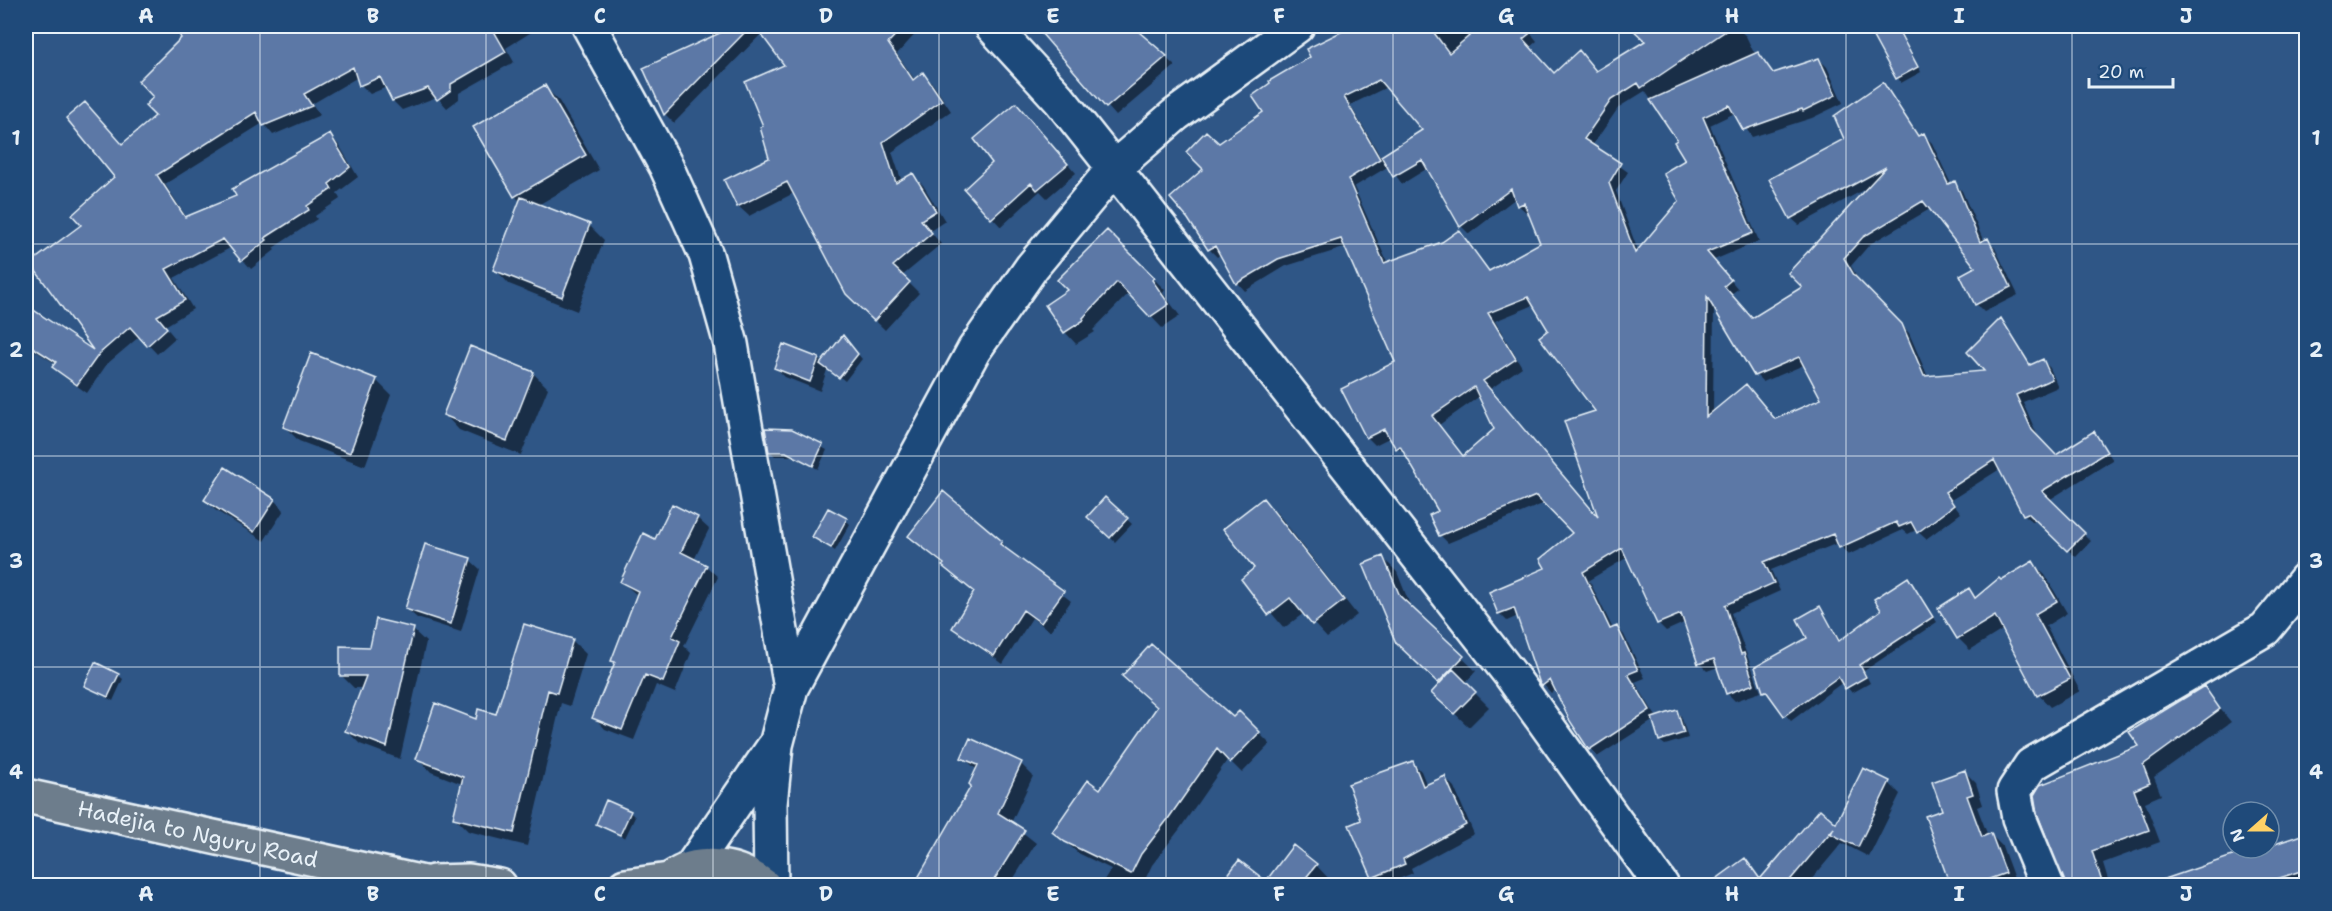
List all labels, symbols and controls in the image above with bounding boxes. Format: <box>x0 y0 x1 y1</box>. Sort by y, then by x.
text: A <box>138 3 154 29</box>
text: B <box>367 3 379 29</box>
text: C <box>594 3 606 29</box>
text: D <box>819 3 833 29</box>
text: E <box>1046 3 1060 29</box>
text: F <box>1273 3 1285 29</box>
text: G <box>1498 3 1514 29</box>
text: H <box>1725 3 1739 29</box>
text: I <box>1953 3 1965 29</box>
text: J <box>2180 3 2193 29</box>
scale bar <box>2089 51 2173 89</box>
text: 20 m <box>2098 60 2144 84</box>
text: 1 <box>11 125 21 151</box>
text: 1 <box>2311 125 2321 151</box>
text: 2 <box>9 337 23 363</box>
text: 2 <box>2309 337 2323 363</box>
text: 3 <box>9 548 23 574</box>
text: 3 <box>2309 548 2323 574</box>
text: 4 <box>9 759 23 785</box>
text: 4 <box>2309 759 2323 785</box>
street label: Hadejia to Nguru Road <box>75 794 321 874</box>
north arrow <box>2221 800 2281 860</box>
text: N <box>2225 826 2250 845</box>
text: A <box>138 881 154 907</box>
text: B <box>367 881 379 907</box>
text: C <box>594 881 606 907</box>
text: D <box>819 881 833 907</box>
text: E <box>1046 881 1060 907</box>
text: F <box>1273 881 1285 907</box>
text: G <box>1498 881 1514 907</box>
text: H <box>1725 881 1739 907</box>
text: I <box>1953 881 1965 907</box>
text: J <box>2180 881 2193 907</box>

